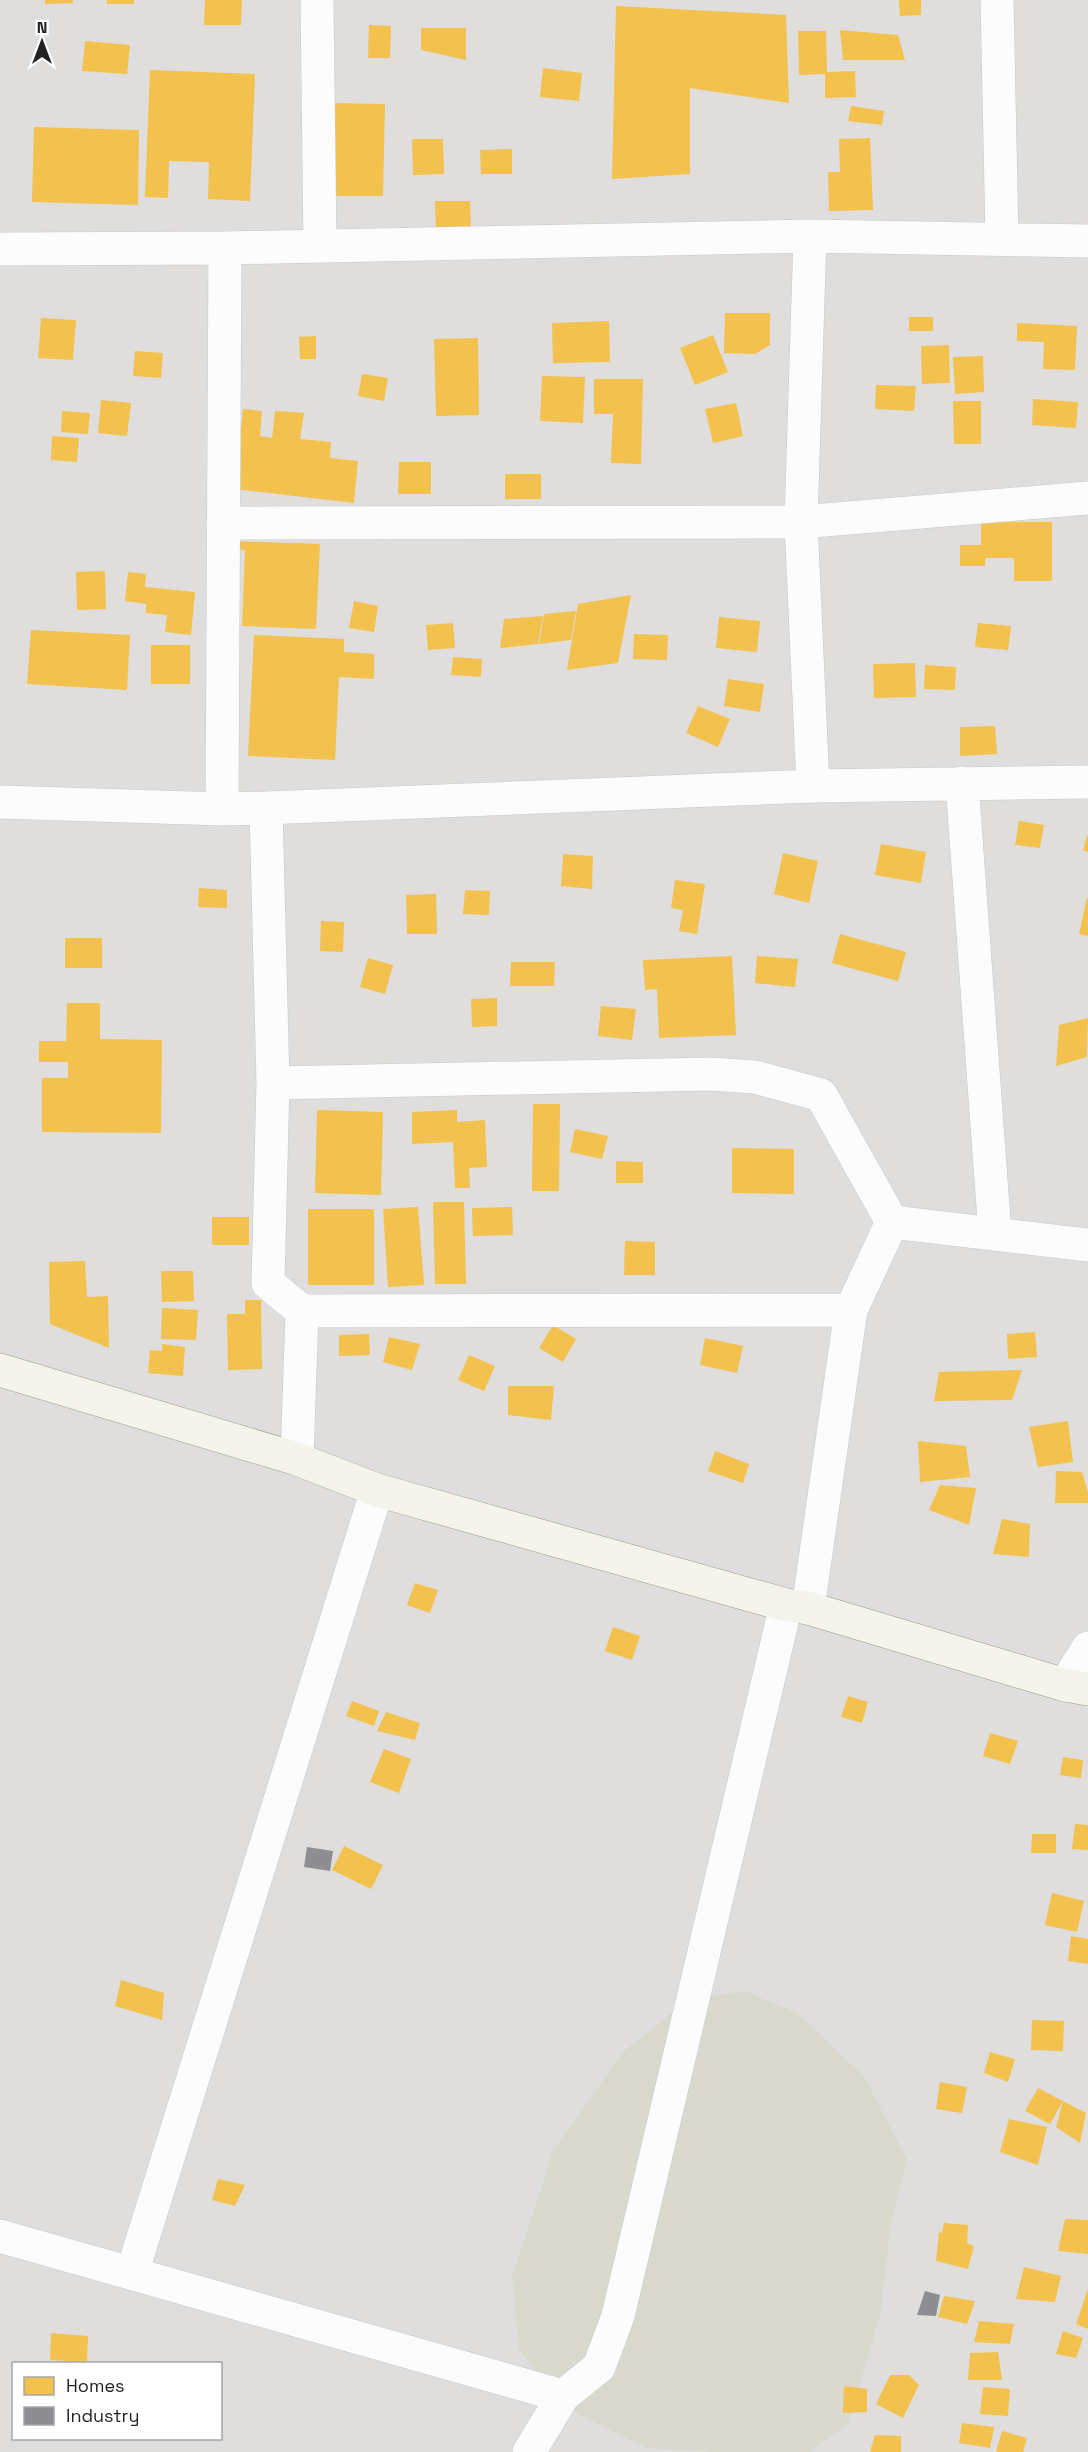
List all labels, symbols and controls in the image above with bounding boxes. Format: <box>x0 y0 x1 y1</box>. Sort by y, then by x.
north arrow <box>12 12 72 72</box>
text: N <box>37 17 47 38</box>
legend <box>12 2362 222 2440</box>
text: Homes <box>66 2374 125 2397</box>
text: Industry <box>66 2404 139 2427</box>

